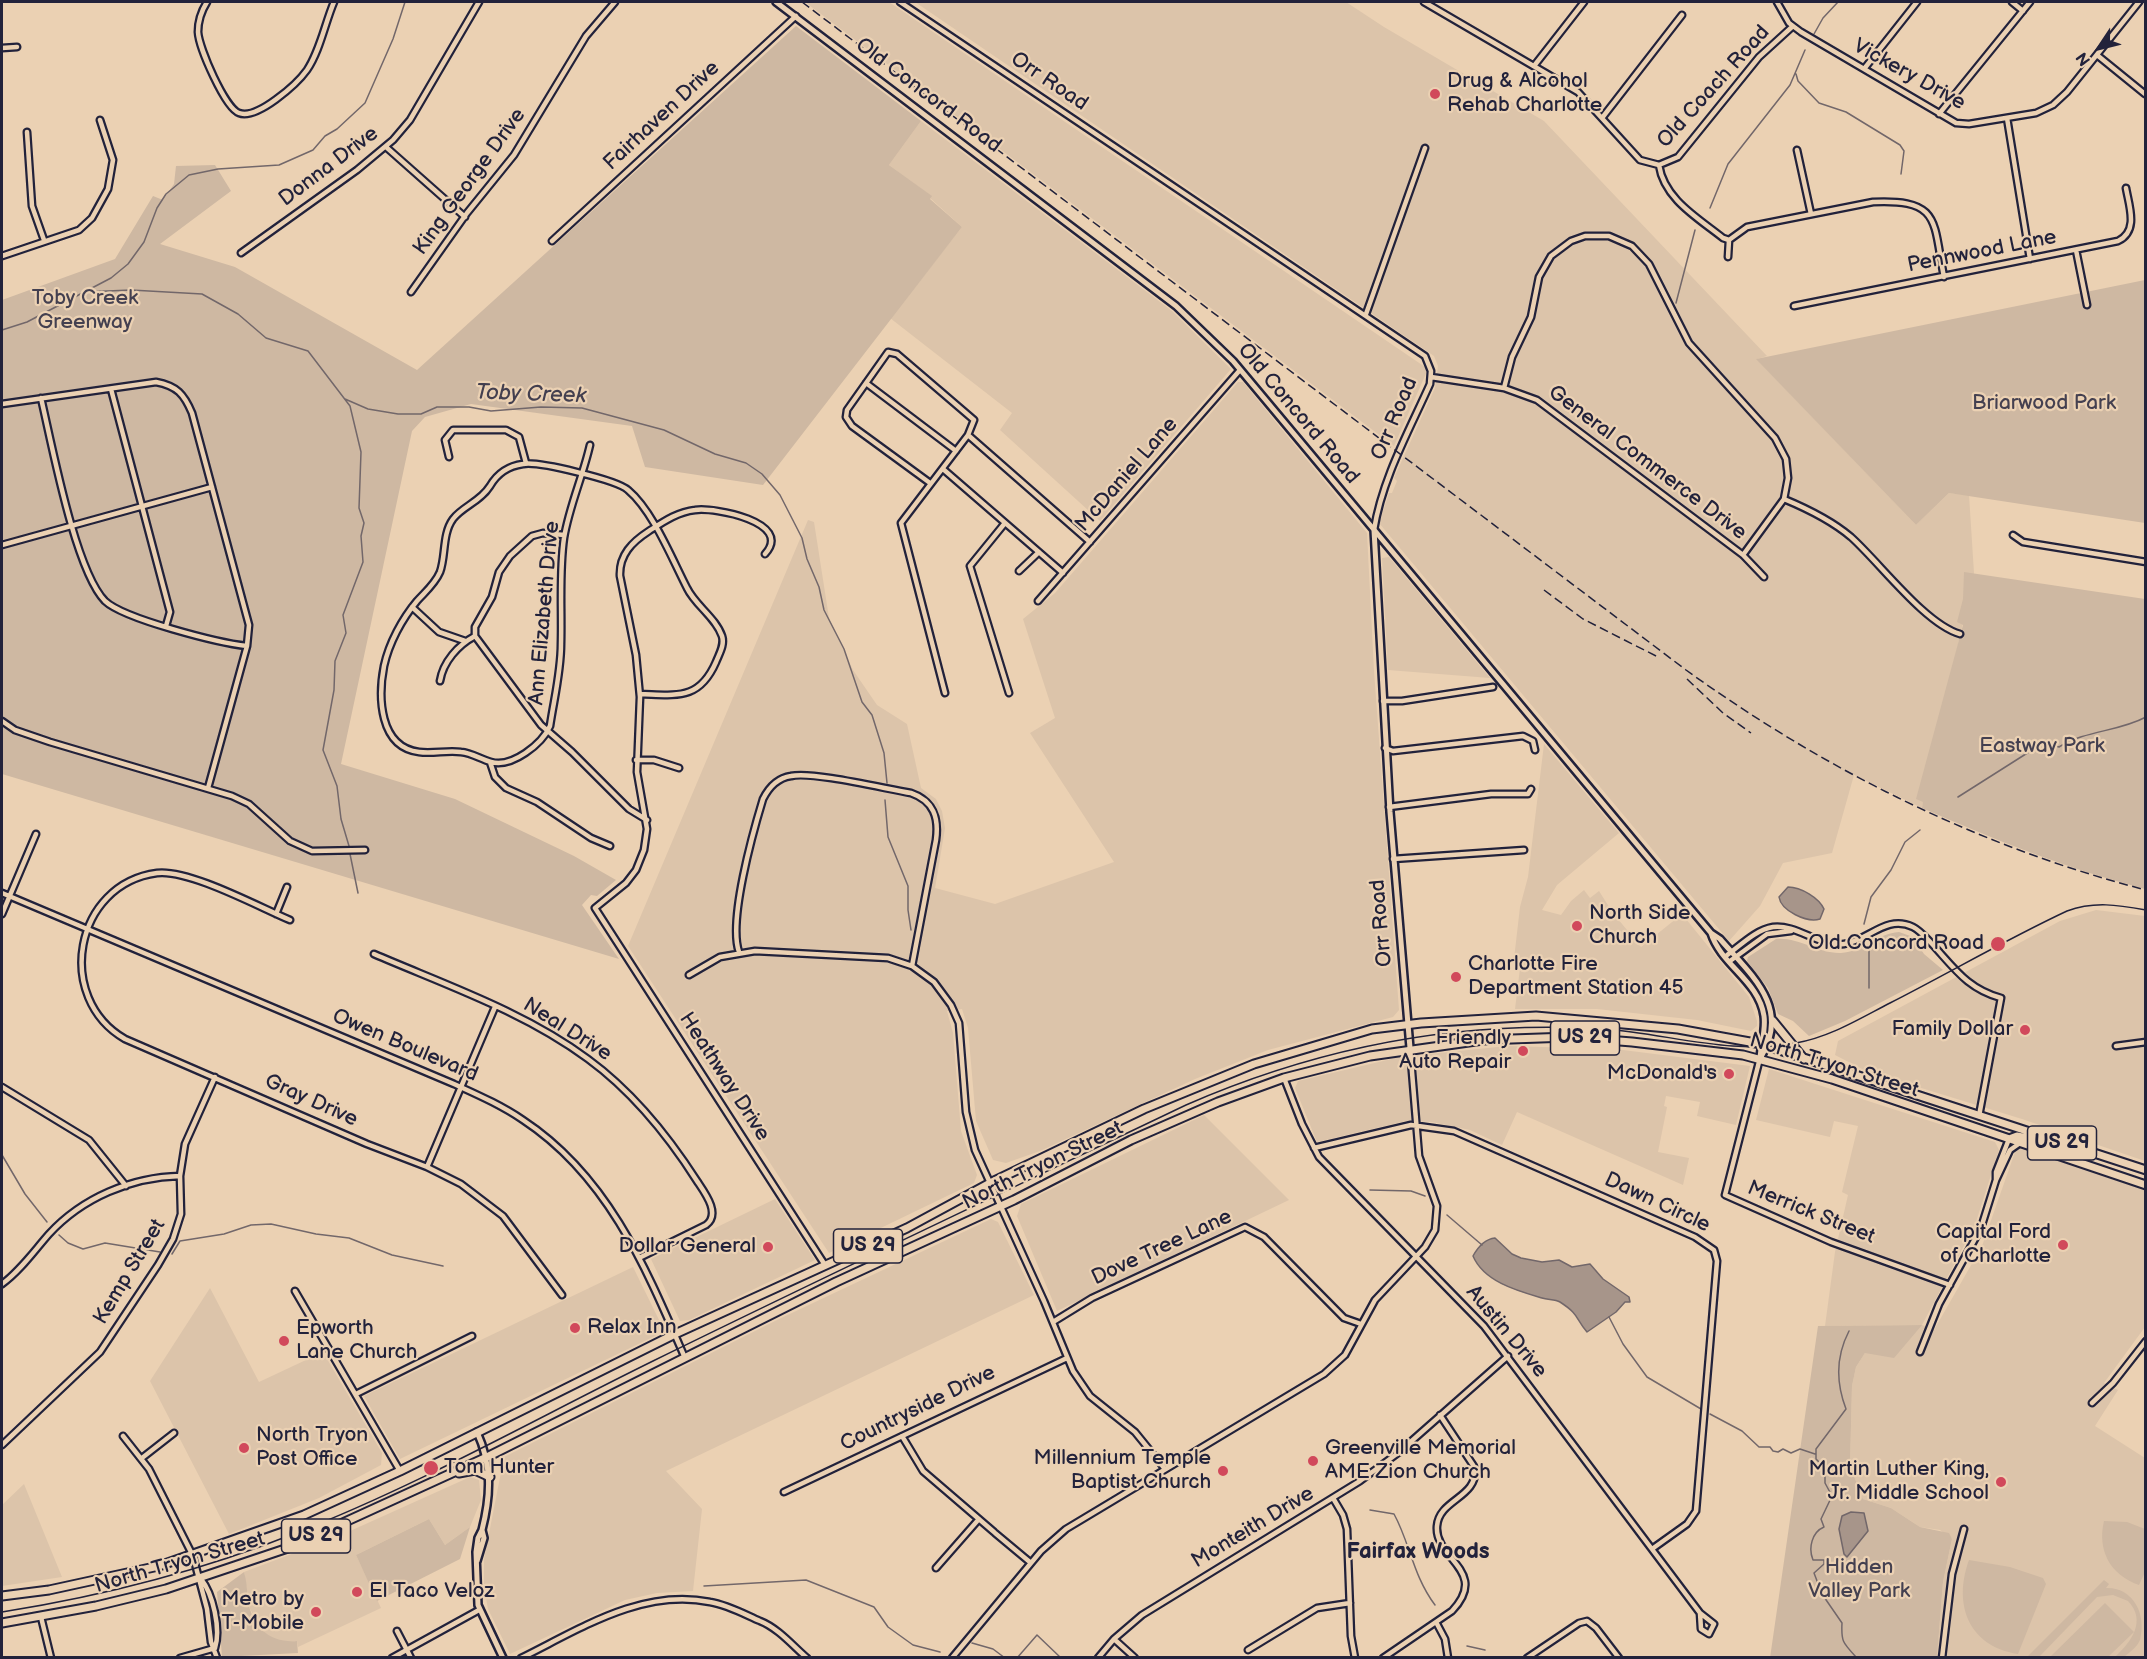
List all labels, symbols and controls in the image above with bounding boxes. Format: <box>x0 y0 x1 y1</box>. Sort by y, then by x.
north arrow <box>2069 18 2129 78</box>
street label: Old Coach Road <box>1652 21 1776 153</box>
street label: Old Concord Road <box>850 33 1006 159</box>
street label: Vickery Drive <box>1848 34 1970 116</box>
street label: Orr Road <box>1006 47 1092 117</box>
text: N <box>2073 48 2095 69</box>
street label: Fairhaven Drive <box>599 56 725 176</box>
place label: Drug & Alcohol Rehab Charlotte <box>1447 69 1602 119</box>
marker: Drug & Alcohol Rehab Charlotte <box>1428 87 1442 101</box>
street label: King George Drive <box>408 104 532 260</box>
street label: Donna Drive <box>274 122 384 212</box>
street label: Pennwood Lane <box>1905 225 2059 279</box>
park label: Toby Creek Greenway <box>32 286 138 336</box>
street label: Old Concord Road <box>1232 339 1364 489</box>
street label: Orr Road <box>1366 374 1424 464</box>
water label: Toby Creek <box>475 380 587 410</box>
street label: General Commerce Drive <box>1543 380 1751 546</box>
park label: Briarwood Park <box>1972 391 2116 417</box>
street label: McDaniel Lane <box>1070 413 1184 537</box>
street label: Ann Elizabeth Drive <box>524 520 566 706</box>
park label: Eastway Park <box>1979 734 2105 760</box>
street label: Orr Road <box>1366 878 1398 968</box>
place label: North Side Church <box>1589 901 1690 951</box>
marker: North Side Church <box>1570 919 1584 933</box>
place label: Old Concord Road <box>1808 931 1984 957</box>
marker: Old Concord Road <box>1989 935 2007 953</box>
place label: Charlotte Fire Department Station 45 <box>1468 952 1684 1002</box>
marker: Charlotte Fire Department Station 45 <box>1449 970 1463 984</box>
street label: Neal Drive <box>518 993 616 1067</box>
street label: Owen Boulevard <box>328 1004 482 1088</box>
street label: Heathway Drive <box>673 1008 775 1146</box>
place label: Family Dollar <box>1891 1017 2013 1043</box>
road number: US 29 <box>1550 1021 1620 1055</box>
marker: Family Dollar <box>2018 1023 2032 1037</box>
place label: Friendly Auto Repair <box>1399 1026 1511 1076</box>
street label: North Tryon Street <box>1746 1028 1922 1104</box>
marker: Friendly Auto Repair <box>1516 1044 1530 1058</box>
place label: McDonald's <box>1607 1061 1717 1087</box>
marker: McDonald's <box>1722 1067 1736 1081</box>
street label: Gray Drive <box>261 1069 361 1133</box>
street label: North Tryon Street <box>959 1116 1127 1216</box>
road number: US 29 <box>2028 1126 2096 1160</box>
street label: Dawn Circle <box>1600 1168 1714 1238</box>
street label: Merrick Street <box>1743 1176 1879 1250</box>
street label: Dove Tree Lane <box>1088 1205 1236 1291</box>
street label: Kemp Street <box>89 1215 171 1329</box>
place label: Capital Ford of Charlotte <box>1936 1220 2051 1270</box>
road number: US 29 <box>834 1229 902 1263</box>
place label: Dollar General <box>618 1234 756 1260</box>
marker: Capital Ford of Charlotte <box>2056 1238 2070 1252</box>
marker: Dollar General <box>761 1240 775 1254</box>
street label: Austin Drive <box>1460 1281 1552 1383</box>
place label: Relax Inn <box>587 1315 677 1341</box>
place label: Epworth Lane Church <box>296 1316 417 1366</box>
marker: Relax Inn <box>568 1321 582 1335</box>
marker: Epworth Lane Church <box>277 1334 291 1348</box>
street label: Countryside Drive <box>836 1361 1000 1457</box>
place label: North Tryon Post Office <box>256 1423 368 1473</box>
place label: Greenville Memorial AME Zion Church <box>1325 1436 1516 1486</box>
marker: North Tryon Post Office <box>237 1441 251 1455</box>
place label: Millennium Temple Baptist Church <box>1034 1446 1211 1496</box>
marker: Greenville Memorial AME Zion Church <box>1306 1454 1320 1468</box>
place label: Tom Hunter <box>444 1455 554 1481</box>
place label: Martin Luther King, Jr. Middle School <box>1809 1457 1989 1507</box>
marker: Tom Hunter <box>422 1459 440 1477</box>
marker: Millennium Temple Baptist Church <box>1216 1464 1230 1478</box>
marker: Martin Luther King, Jr. Middle School <box>1994 1475 2008 1489</box>
street label: Monteith Drive <box>1187 1482 1319 1574</box>
road number: US 29 <box>282 1519 350 1553</box>
street label: North Tryon Street <box>92 1527 268 1599</box>
district label: Fairfax Woods <box>1346 1539 1490 1565</box>
park label: Hidden Valley Park <box>1808 1555 1910 1605</box>
place label: El Taco Veloz <box>369 1579 494 1605</box>
marker: El Taco Veloz <box>350 1585 364 1599</box>
place label: Metro by T-Mobile <box>221 1587 304 1637</box>
marker: Metro by T-Mobile <box>309 1605 323 1619</box>

